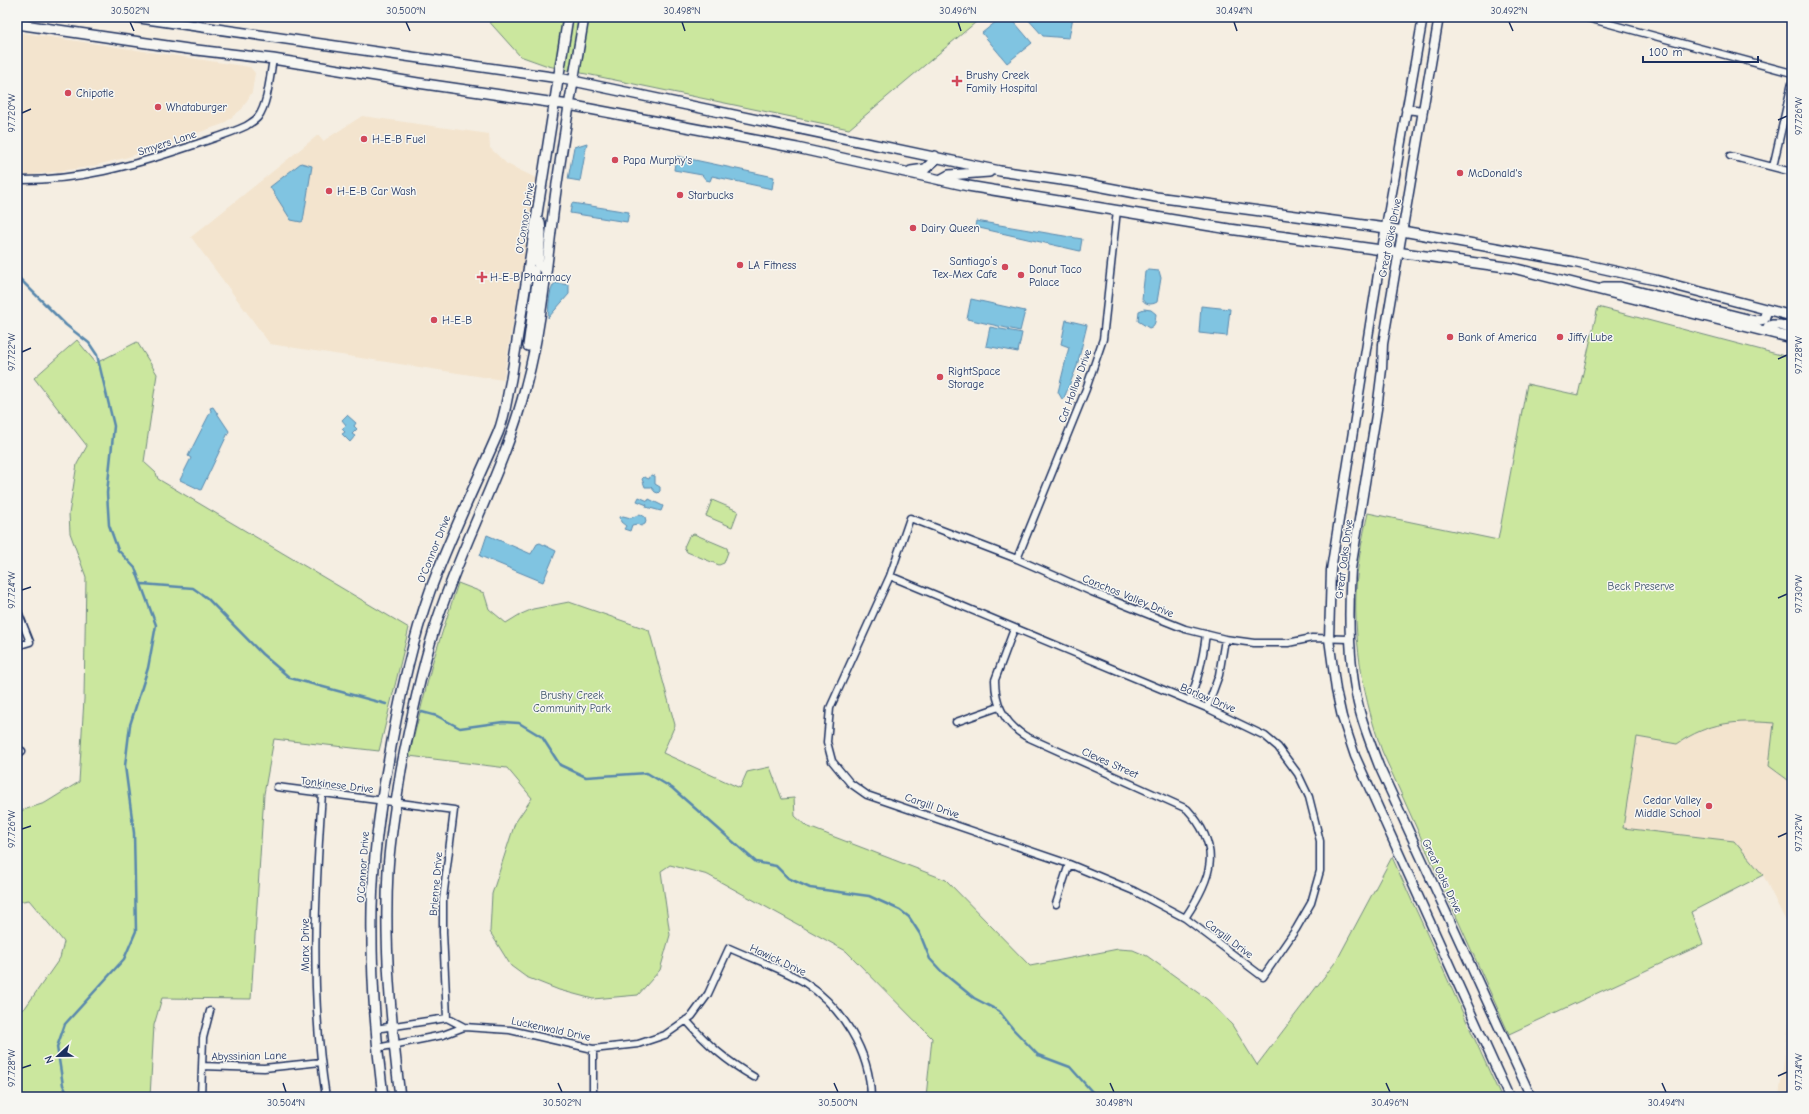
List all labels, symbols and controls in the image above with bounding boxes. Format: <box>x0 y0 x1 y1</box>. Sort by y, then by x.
text: 30.502°N <box>111 5 149 17</box>
text: 30.500°N <box>386 5 426 17</box>
text: 30.498°N <box>663 5 701 17</box>
text: 30.496°N <box>939 5 977 17</box>
text: 30.494°N <box>1216 5 1252 17</box>
text: 30.492°N <box>1490 5 1528 17</box>
scale bar <box>1643 38 1758 64</box>
text: 100 m <box>1649 45 1682 59</box>
place label: Brushy Creek Family Hospital <box>966 69 1038 95</box>
marker: Brushy Creek Family Hospital <box>951 75 963 87</box>
place label: Chipotle <box>76 87 114 100</box>
marker: Chipotle <box>63 88 73 98</box>
text: 97.720°W <box>6 93 18 132</box>
text: 97.726°W <box>1793 97 1805 135</box>
place label: Whataburger <box>166 101 227 114</box>
marker: Whataburger <box>153 102 163 112</box>
street label: Smyers Lane <box>136 127 198 159</box>
place label: H-E-B Fuel <box>372 133 426 146</box>
marker: H-E-B Fuel <box>359 134 369 144</box>
place label: Papa Murphy's <box>623 154 693 167</box>
marker: Papa Murphy's <box>610 155 620 165</box>
place label: McDonald's <box>1468 167 1522 180</box>
marker: McDonald's <box>1455 168 1465 178</box>
street label: O'Connor Drive <box>513 181 537 254</box>
place label: H-E-B Car Wash <box>337 185 416 198</box>
marker: H-E-B Car Wash <box>324 186 334 196</box>
place label: Starbucks <box>688 189 734 202</box>
marker: Starbucks <box>675 190 685 200</box>
street label: Great Oaks Drive <box>1376 197 1404 279</box>
place label: Dairy Queen <box>921 222 980 235</box>
marker: Dairy Queen <box>908 223 918 233</box>
place label: Santiago’s Tex-Mex Cafe <box>933 255 997 281</box>
place label: LA Fitness <box>748 259 797 272</box>
marker: LA Fitness <box>735 260 745 270</box>
marker: Santiago’s Tex-Mex Cafe <box>1000 262 1010 272</box>
place label: Donut Taco Palace <box>1029 263 1082 289</box>
marker: Donut Taco Palace <box>1016 270 1026 280</box>
place label: H-E-B Pharmacy <box>490 271 571 284</box>
marker: H-E-B Pharmacy <box>477 272 487 282</box>
place label: H-E-B <box>442 314 472 327</box>
marker: H-E-B <box>429 315 439 325</box>
place label: Bank of America <box>1458 331 1537 344</box>
place label: Jiffy Lube <box>1568 331 1613 344</box>
marker: Bank of America <box>1445 332 1455 342</box>
marker: Jiffy Lube <box>1555 332 1565 342</box>
text: 97.722°W <box>6 333 18 371</box>
text: 97.728°W <box>1793 336 1805 374</box>
street label: Cat Hollow Drive <box>1056 347 1095 425</box>
place label: RightSpace Storage <box>948 365 1001 391</box>
marker: RightSpace Storage <box>935 372 945 382</box>
street label: O'Connor Drive <box>415 513 454 585</box>
street label: Great Oaks Drive <box>1333 518 1355 600</box>
text: 97.724°W <box>6 571 18 609</box>
street label: Conchos Valley Drive <box>1080 572 1176 620</box>
text: 97.730°W <box>1793 574 1805 613</box>
park label: Beck Preserve <box>1608 580 1675 593</box>
street label: Barlow Drive <box>1178 681 1238 716</box>
park label: Brushy Creek Community Park <box>533 689 612 715</box>
street label: Cleves Street <box>1080 745 1141 782</box>
street label: Tonkinese Drive <box>300 774 375 796</box>
street label: Cargill Drive <box>903 791 962 822</box>
place label: Cedar Valley Middle School <box>1635 794 1701 820</box>
marker: Cedar Valley Middle School <box>1704 801 1714 811</box>
text: 97.726°W <box>6 810 18 848</box>
text: 97.732°W <box>1793 814 1805 852</box>
street label: O'Connor Drive <box>354 830 372 903</box>
street label: Great Oaks Drive <box>1419 837 1465 915</box>
street label: Brienne Drive <box>427 851 445 917</box>
street label: Cargill Drive <box>1202 917 1256 962</box>
street label: Manx Drive <box>299 918 312 972</box>
street label: Hawick Drive <box>748 941 809 979</box>
street label: Luckenwald Drive <box>510 1014 592 1044</box>
north arrow <box>38 1036 78 1076</box>
text: 97.728°W <box>6 1049 18 1087</box>
street label: Abyssinian Lane <box>211 1049 287 1063</box>
text: 97.734°W <box>1793 1053 1805 1091</box>
text: N <box>42 1054 57 1065</box>
text: 30.504°N <box>267 1097 305 1109</box>
text: 30.502°N <box>543 1097 581 1109</box>
text: 30.500°N <box>818 1097 858 1109</box>
text: 30.498°N <box>1095 1097 1133 1109</box>
text: 30.496°N <box>1371 1097 1409 1109</box>
text: 30.494°N <box>1648 1097 1684 1109</box>

